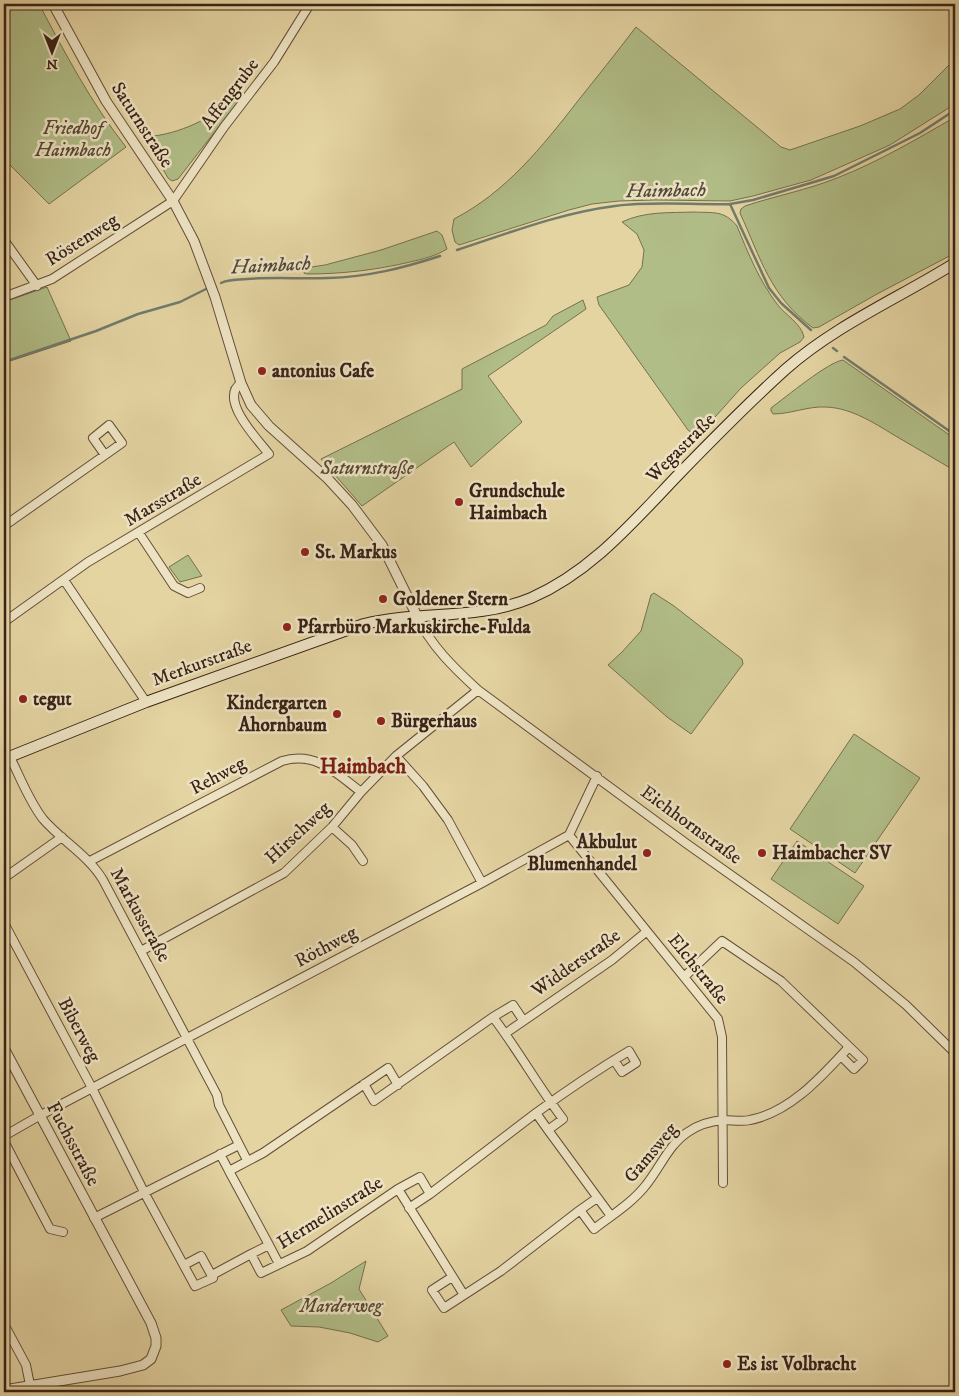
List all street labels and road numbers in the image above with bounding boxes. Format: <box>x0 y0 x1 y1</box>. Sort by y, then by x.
street label: Affengrube <box>196 54 264 134</box>
street label: Saturnstraße <box>106 78 178 172</box>
street label: Röstenweg <box>41 208 123 271</box>
street label: Wegastraße <box>641 408 721 488</box>
street label: Marsstraße <box>120 468 206 532</box>
street label: Merkurstraße <box>149 634 255 692</box>
street label: Rehweg <box>186 752 250 800</box>
street label: Eichhornstraße <box>636 781 746 869</box>
street label: Hirschweg <box>260 796 336 869</box>
street label: Markusstraße <box>105 864 175 966</box>
street label: Röthweg <box>291 921 362 973</box>
street label: Widderstraße <box>526 924 625 1003</box>
street label: Elchstraße <box>663 929 734 1009</box>
street label: Biberweg <box>52 994 106 1067</box>
street label: Fuchsstraße <box>41 1098 105 1190</box>
street label: Gamsweg <box>619 1118 683 1188</box>
street label: Hermelinstraße <box>273 1171 387 1255</box>

